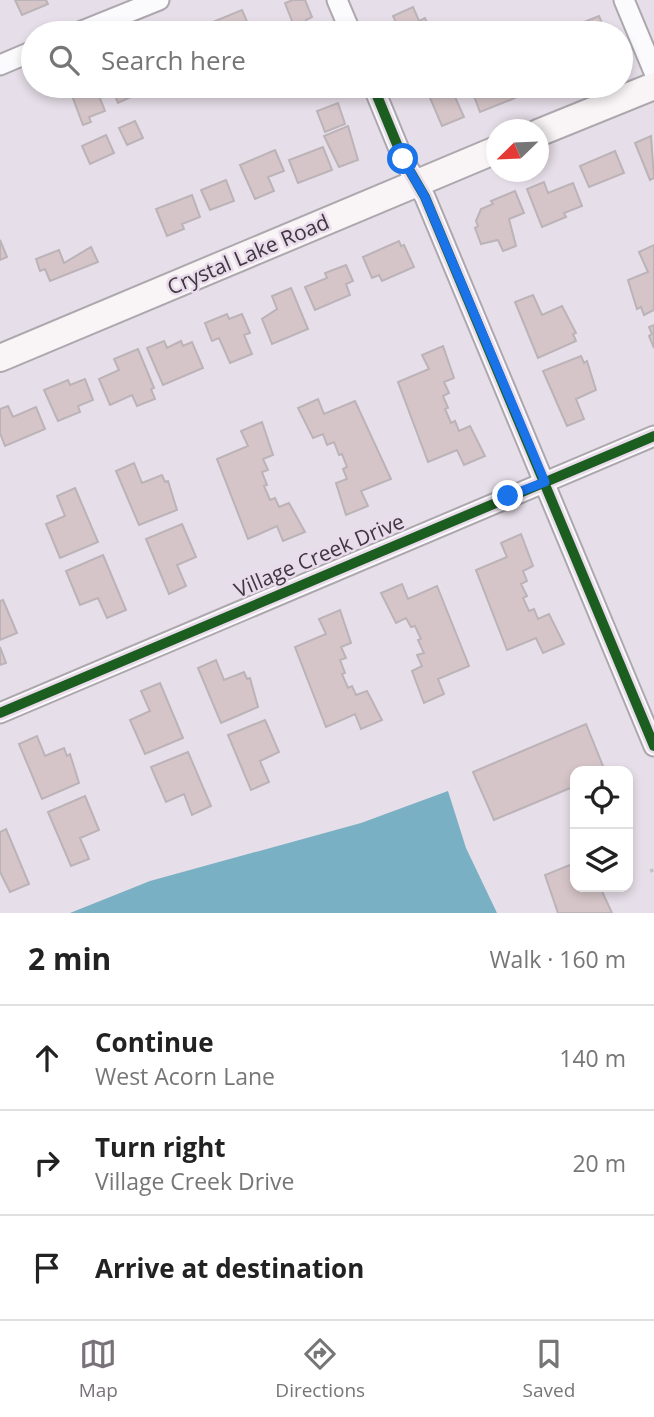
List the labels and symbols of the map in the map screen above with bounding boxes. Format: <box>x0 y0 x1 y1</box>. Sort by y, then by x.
north arrow <box>486 119 549 182</box>
route start <box>387 143 418 174</box>
street label: Crystal Lake Road <box>163 207 333 301</box>
route end <box>492 480 523 511</box>
street label: Village Creek Drive <box>230 507 408 603</box>

